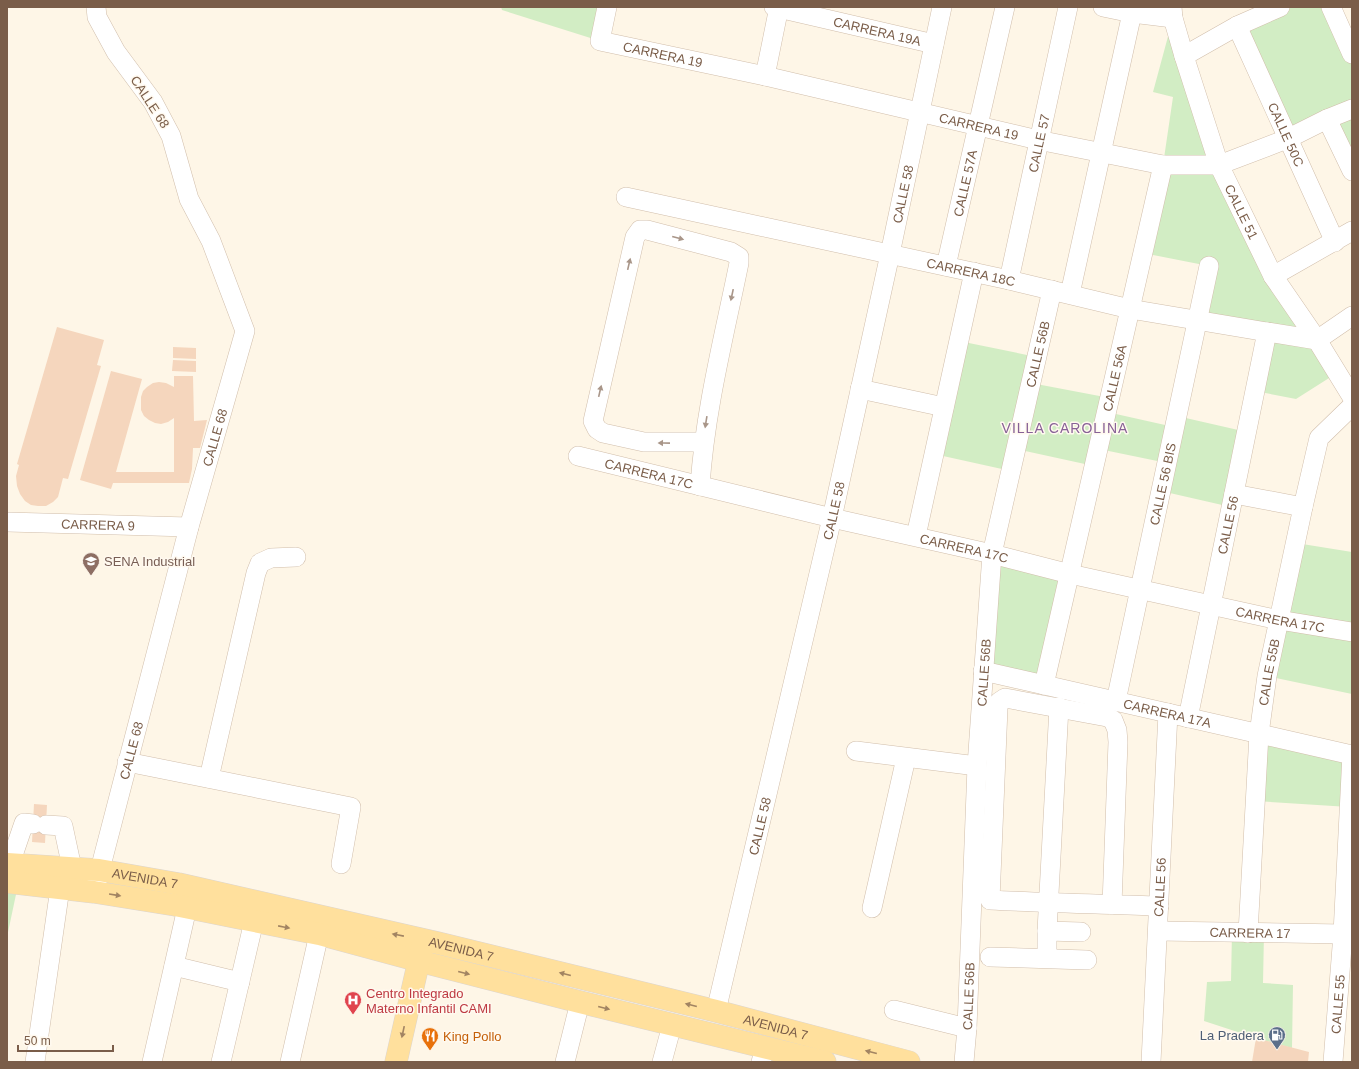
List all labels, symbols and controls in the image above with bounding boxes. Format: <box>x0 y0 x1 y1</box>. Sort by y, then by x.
street label: CARRERA 19A <box>832 13 923 48</box>
street label: CARRERA 19 <box>622 39 704 70</box>
street label: CALLE 68 <box>128 73 172 131</box>
street label: CALLE 50C <box>1265 100 1307 169</box>
street label: CARRERA 19 <box>938 110 1020 143</box>
street label: CALLE 57 <box>1025 113 1052 174</box>
street label: CALLE 57A <box>950 148 980 218</box>
street label: CALLE 58 <box>889 164 916 225</box>
street label: CALLE 51 <box>1222 182 1261 242</box>
one-way arrow <box>672 235 684 241</box>
street label: CARRERA 18C <box>925 255 1017 289</box>
one-way arrow <box>626 258 632 271</box>
one-way arrow <box>729 289 735 301</box>
street label: CALLE 56B <box>1023 319 1052 389</box>
street label: CALLE 56A <box>1099 343 1129 413</box>
one-way arrow <box>598 385 604 397</box>
street label: CALLE 68 <box>199 407 230 468</box>
one-way arrow <box>703 416 709 428</box>
district label: VILLA CAROLINA <box>1002 420 1128 436</box>
one-way arrow <box>658 439 670 446</box>
street label: CALLE 56 BIS <box>1146 441 1179 526</box>
street label: CARRERA 17C <box>603 455 695 491</box>
street label: CALLE 58 <box>820 480 847 541</box>
street label: CALLE 56 <box>1214 494 1241 556</box>
street label: CARRERA 9 <box>61 516 135 533</box>
street label: CARRERA 17C <box>919 531 1010 565</box>
school or university icon: SENA Industrial <box>81 551 101 576</box>
place label: SENA Industrial <box>104 554 195 569</box>
street label: CARRERA 17C <box>1234 603 1326 635</box>
street label: CALLE 55B <box>1255 637 1282 707</box>
street label: CALLE 56B <box>974 638 993 707</box>
street label: CARRERA 17A <box>1122 696 1213 730</box>
street label: CALLE 68 <box>116 720 146 781</box>
street label: CALLE 58 <box>745 795 774 857</box>
street label: CALLE 56 <box>1151 857 1168 917</box>
street label: AVENIDA 7 <box>111 865 179 891</box>
one-way arrow <box>109 892 121 898</box>
one-way arrow <box>278 924 290 930</box>
street label: CARRERA 17 <box>1209 924 1291 941</box>
one-way arrow <box>392 931 404 937</box>
street label: AVENIDA 7 <box>427 934 495 964</box>
street label: CALLE 56B <box>959 962 977 1030</box>
one-way arrow <box>458 970 471 976</box>
one-way arrow <box>559 971 571 977</box>
street label: CALLE 55 <box>1328 974 1347 1034</box>
place label: Centro Integrado Materno Infantil CAMI <box>366 986 492 1016</box>
hospital icon: Centro Integrado Materno Infantil CAMI <box>343 990 363 1015</box>
one-way arrow <box>685 1002 698 1008</box>
one-way arrow <box>598 1006 610 1012</box>
street label: AVENIDA 7 <box>742 1011 810 1042</box>
fuel station icon: La Pradera <box>1267 1025 1287 1050</box>
one-way arrow <box>399 1026 405 1038</box>
restaurant icon: King Pollo <box>420 1026 440 1051</box>
scale bar <box>18 1027 113 1053</box>
place label: La Pradera <box>1200 1028 1265 1043</box>
place label: King Pollo <box>443 1029 502 1044</box>
text: 50 m <box>24 1034 51 1048</box>
one-way arrow <box>865 1049 878 1055</box>

